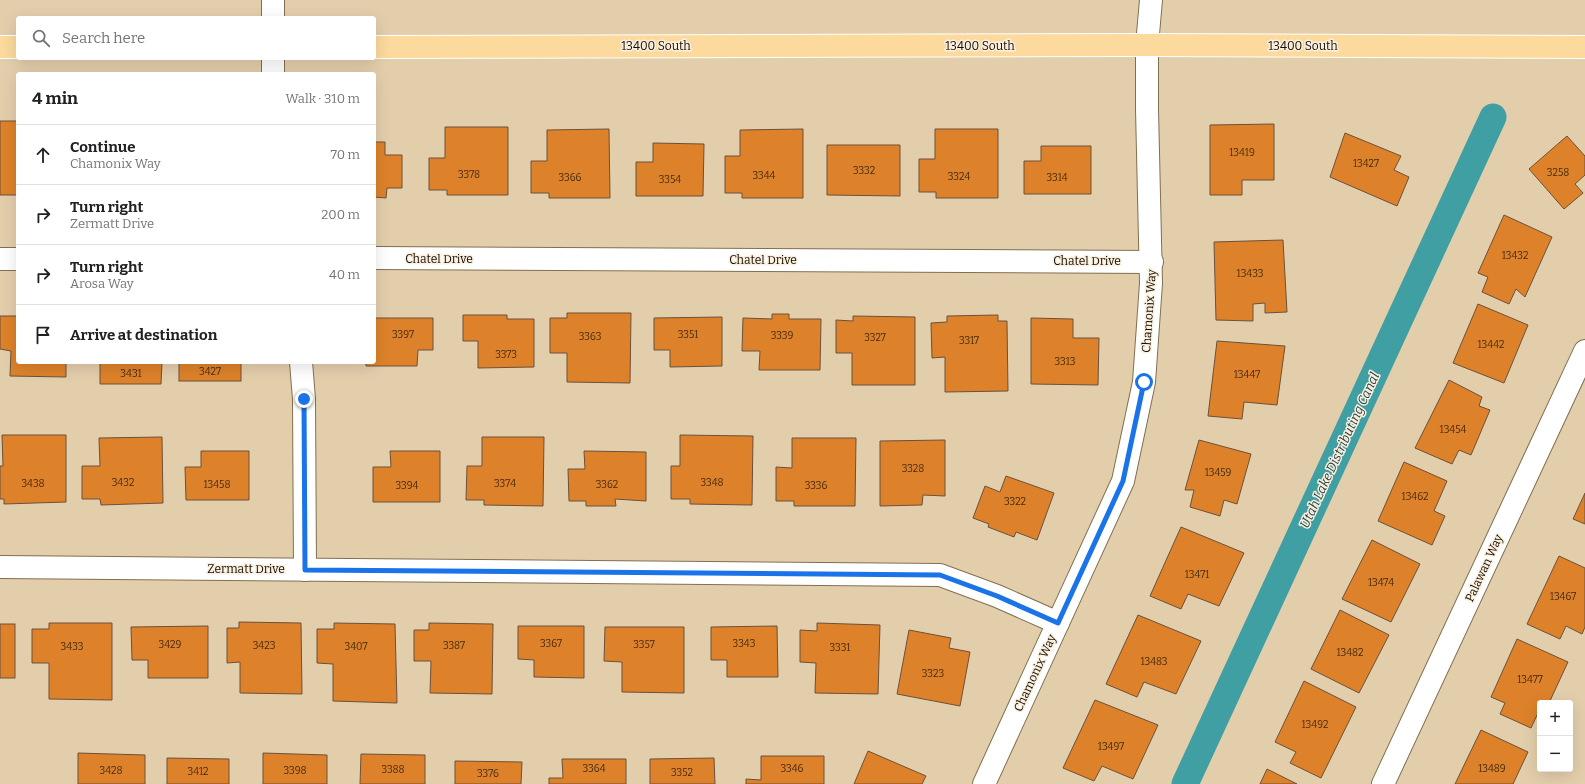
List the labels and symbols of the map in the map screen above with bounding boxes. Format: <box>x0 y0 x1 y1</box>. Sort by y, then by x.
street label: 13400 South <box>621 39 691 53</box>
street label: 13400 South <box>945 39 1015 53</box>
street label: 13400 South <box>1268 39 1338 53</box>
house number: 13419 <box>1229 147 1255 159</box>
house number: 13427 <box>1353 158 1379 170</box>
house number: 3332 <box>853 165 875 177</box>
house number: 3258 <box>1547 167 1569 179</box>
house number: 3378 <box>458 169 480 181</box>
house number: 3344 <box>753 170 776 182</box>
house number: 3324 <box>948 171 970 183</box>
house number: 3366 <box>559 172 582 184</box>
house number: 3314 <box>1046 172 1068 184</box>
house number: 3354 <box>659 174 681 186</box>
house number: 13432 <box>1502 250 1528 262</box>
street label: Chatel Drive <box>405 252 473 266</box>
street label: Chatel Drive <box>729 253 797 267</box>
street label: Chatel Drive <box>1053 254 1121 268</box>
street label: Chamonix Way <box>1139 268 1159 353</box>
house number: 13433 <box>1237 268 1264 280</box>
house number: 3397 <box>392 329 414 341</box>
house number: 3351 <box>678 329 698 341</box>
house number: 3339 <box>771 330 793 342</box>
house number: 3363 <box>579 331 602 343</box>
house number: 3327 <box>864 332 886 344</box>
house number: 3317 <box>959 335 979 347</box>
house number: 13442 <box>1478 339 1504 351</box>
house number: 3373 <box>495 349 517 361</box>
house number: 3313 <box>1055 356 1076 368</box>
house number: 3427 <box>199 366 221 378</box>
house number: 3431 <box>120 368 142 380</box>
house number: 13447 <box>1234 369 1260 381</box>
water label: Utah Lake Distributing Canal <box>1297 370 1382 530</box>
route start <box>1135 373 1153 391</box>
route end <box>295 390 313 408</box>
house number: 13454 <box>1440 424 1467 436</box>
house number: 3328 <box>902 463 924 475</box>
house number: 13459 <box>1205 467 1231 479</box>
house number: 3432 <box>112 477 134 489</box>
house number: 3348 <box>700 477 724 489</box>
house number: 3438 <box>21 478 45 490</box>
house number: 3374 <box>494 478 516 490</box>
house number: 13458 <box>204 479 230 491</box>
house number: 3362 <box>596 479 618 491</box>
house number: 3394 <box>396 480 419 492</box>
house number: 3336 <box>805 480 827 492</box>
house number: 13462 <box>1402 491 1428 503</box>
house number: 3322 <box>1004 496 1026 508</box>
street label: Palawan Way <box>1462 531 1506 604</box>
street label: Zermatt Drive <box>207 562 285 576</box>
house number: 13471 <box>1185 569 1209 581</box>
house number: 13474 <box>1368 577 1394 589</box>
house number: 13467 <box>1550 591 1576 603</box>
street label: Chamonix Way <box>1011 632 1059 714</box>
house number: 3367 <box>540 638 562 650</box>
house number: 3343 <box>733 638 756 650</box>
house number: 3429 <box>159 639 182 651</box>
house number: 3357 <box>633 639 655 651</box>
house number: 3423 <box>253 640 276 652</box>
house number: 3387 <box>443 640 465 652</box>
house number: 3433 <box>61 641 84 653</box>
house number: 3407 <box>345 641 367 653</box>
house number: 3331 <box>830 642 850 654</box>
house number: 13482 <box>1336 647 1364 659</box>
house number: 13483 <box>1140 656 1168 668</box>
house number: 3323 <box>922 668 944 680</box>
house number: 13477 <box>1517 674 1543 686</box>
house number: 13492 <box>1302 719 1328 731</box>
house number: 13497 <box>1098 741 1124 753</box>
house number: 3364 <box>583 763 606 775</box>
house number: 3346 <box>781 763 804 775</box>
house number: 13489 <box>1478 763 1506 775</box>
house number: 3388 <box>381 764 405 776</box>
house number: 3428 <box>100 765 123 777</box>
house number: 3398 <box>283 765 307 777</box>
house number: 3412 <box>187 766 209 778</box>
house number: 3352 <box>671 767 693 779</box>
house number: 3376 <box>477 768 499 780</box>

